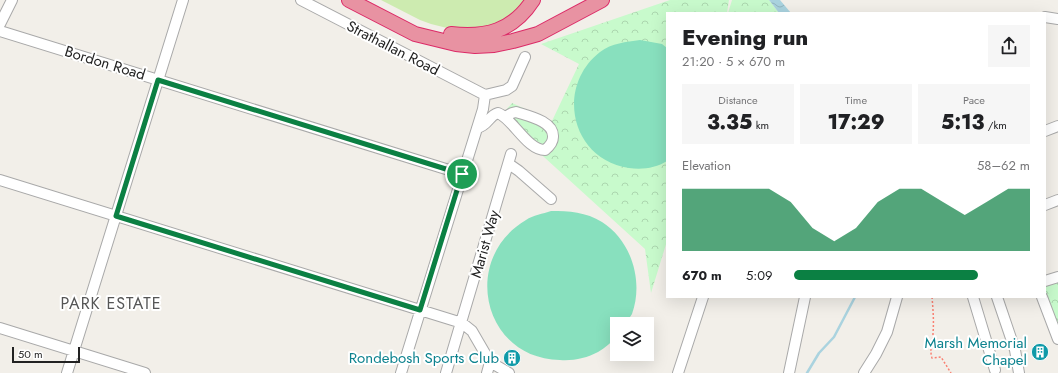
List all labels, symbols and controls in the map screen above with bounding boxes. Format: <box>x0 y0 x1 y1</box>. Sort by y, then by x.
street label: Strathallan Road <box>343 15 443 81</box>
text: Evening run <box>682 21 808 53</box>
button: share <box>988 25 1030 67</box>
street label: Bordon Road <box>62 40 148 86</box>
text: 21:20 · 5 × 670 m <box>682 52 785 71</box>
text: Distance <box>718 92 758 108</box>
text: Time <box>845 92 867 108</box>
text: Pace <box>963 92 985 108</box>
text: 3.35 <box>707 108 752 137</box>
text: 17:29 <box>827 108 885 137</box>
text: 5:13 <box>941 108 984 137</box>
text: km <box>752 117 769 133</box>
text: /km <box>984 117 1007 133</box>
text: Elevation <box>682 156 731 175</box>
text: 58–62 m <box>977 156 1030 175</box>
pin <box>445 157 479 191</box>
icon: arrive <box>451 163 473 185</box>
street label: Marist Way <box>465 207 505 281</box>
text: 670 m <box>682 266 722 285</box>
text: 5:09 <box>746 266 773 285</box>
district label: PARK ESTATE <box>60 292 162 315</box>
map controls <box>610 317 654 361</box>
button: layers <box>610 317 654 361</box>
place label: Marsh Memorial Chapel <box>925 332 1027 371</box>
building icon: Marsh Memorial Chapel <box>1030 342 1050 362</box>
scale bar <box>12 345 80 364</box>
text: 50 m <box>18 346 43 362</box>
place label: Rondebosh Sports Club <box>349 347 499 369</box>
building icon: Rondebosh Sports Club <box>502 348 522 368</box>

